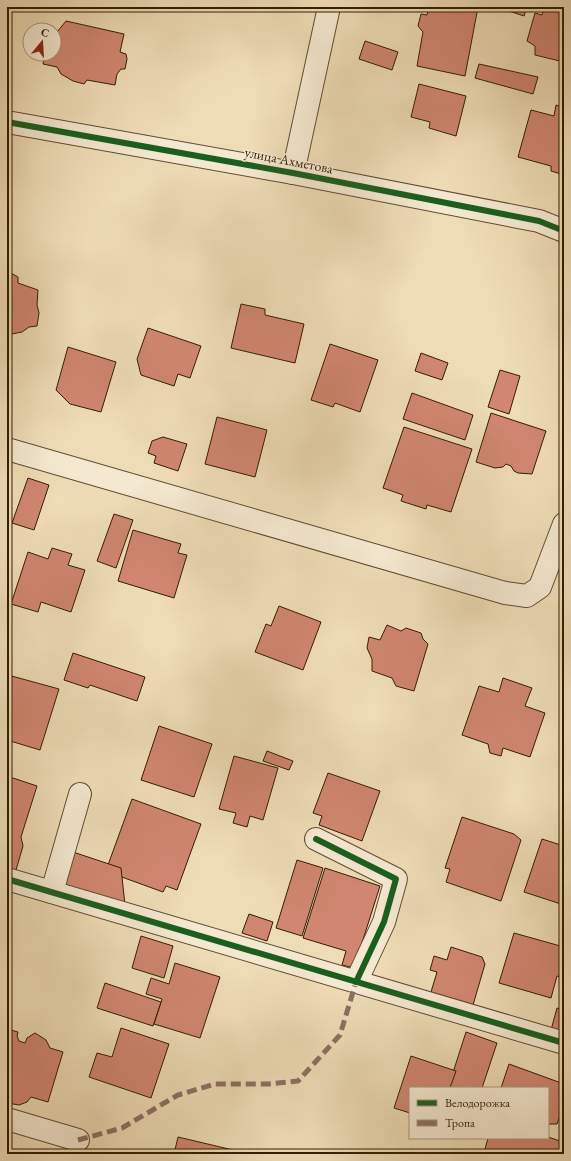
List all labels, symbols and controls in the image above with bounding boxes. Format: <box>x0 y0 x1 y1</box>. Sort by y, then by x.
north arrow <box>22 22 62 62</box>
text: С <box>39 25 51 40</box>
street label: улица Ахметова <box>243 143 335 177</box>
legend <box>409 1087 549 1139</box>
text: Велодорожка <box>445 1095 510 1111</box>
text: Тропа <box>445 1115 475 1131</box>

